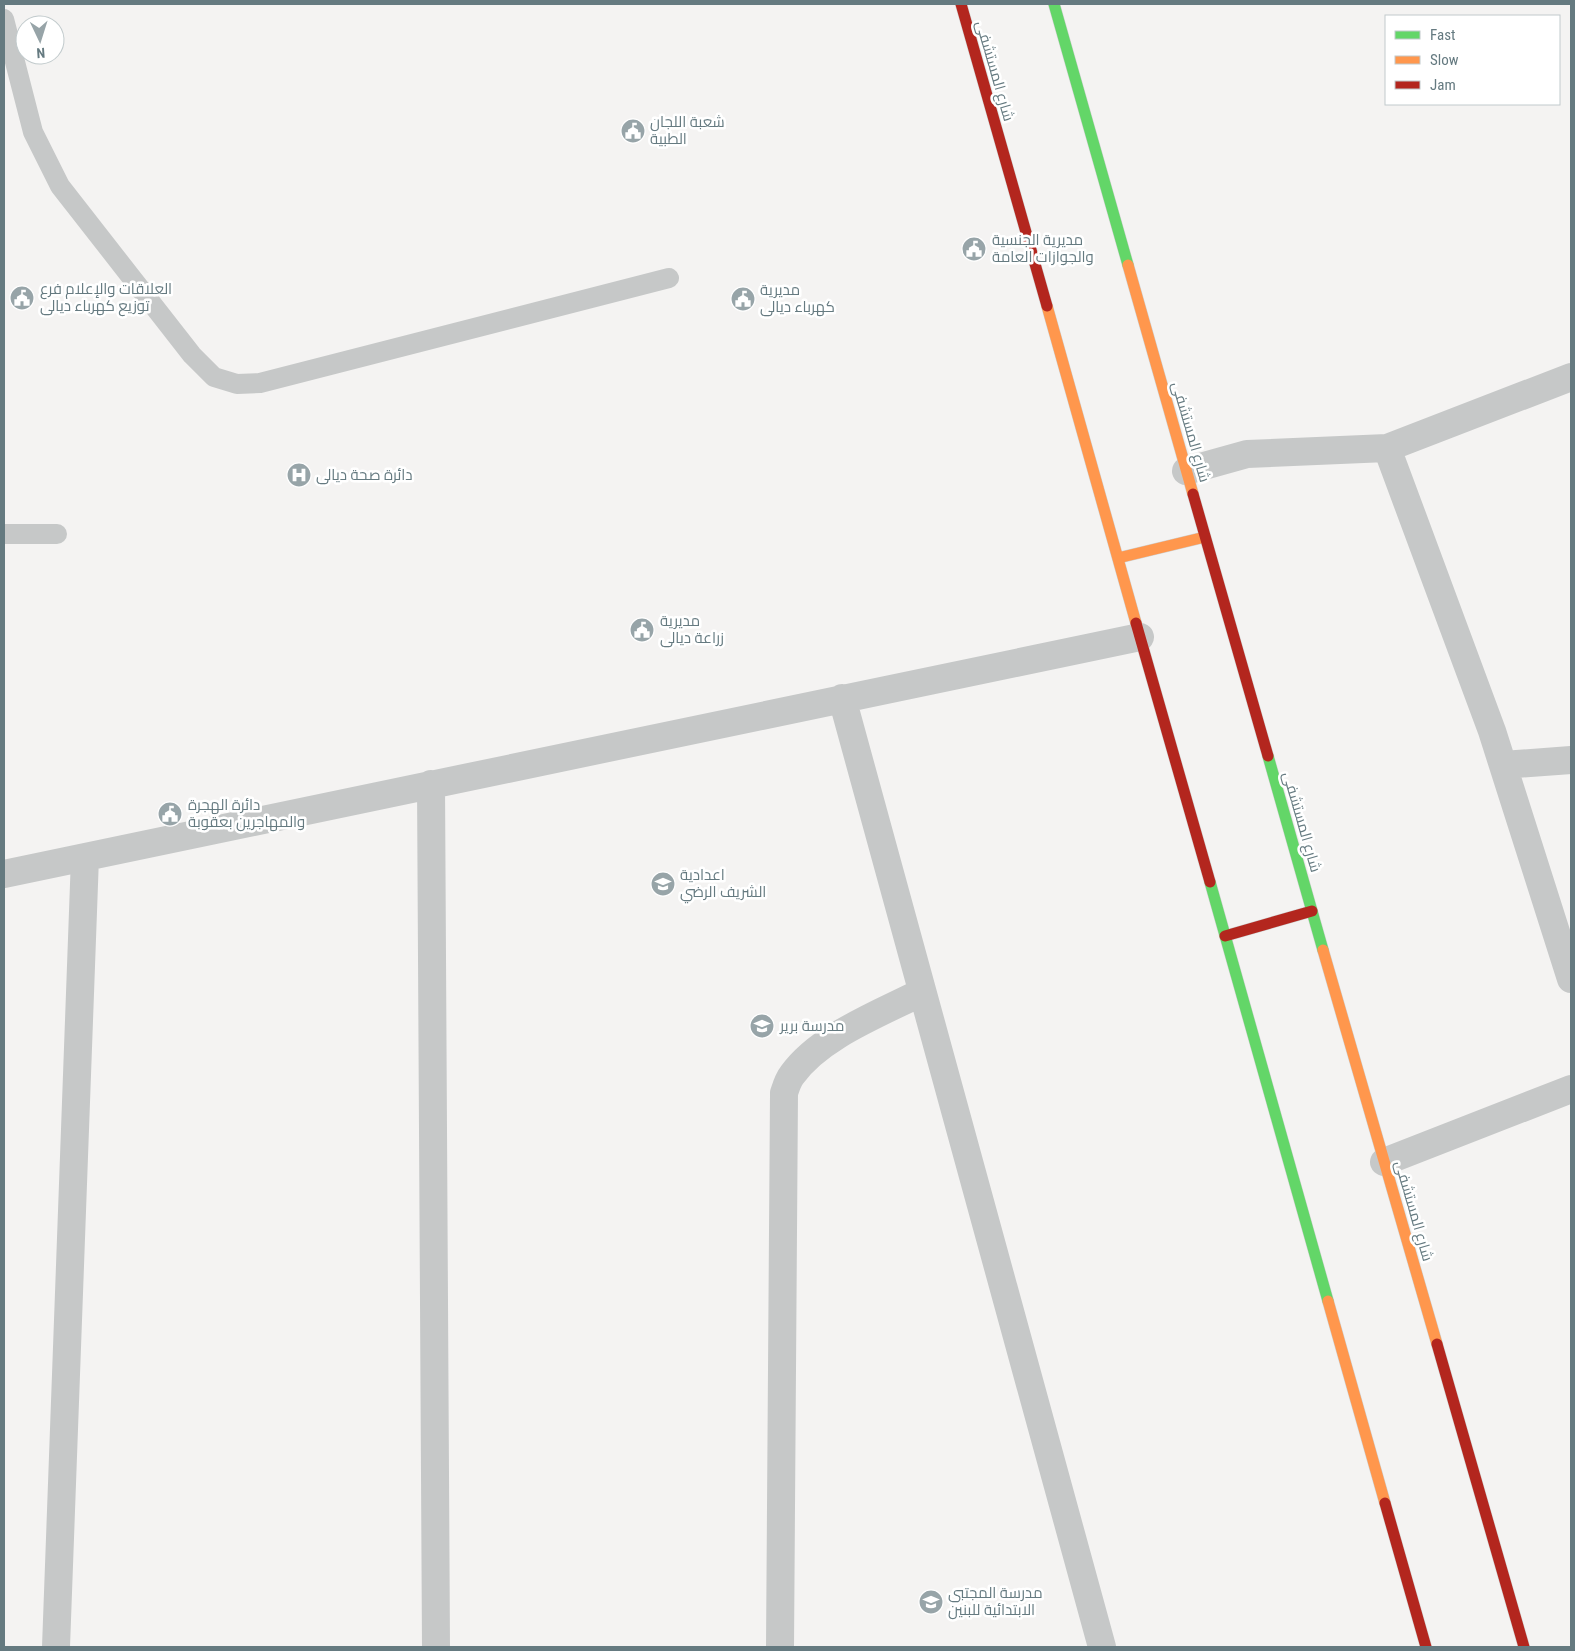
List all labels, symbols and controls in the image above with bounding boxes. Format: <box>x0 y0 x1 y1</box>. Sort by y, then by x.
north arrow <box>15 15 65 65</box>
legend <box>1385 15 1560 105</box>
street label: شارع المستشفى <box>970 19 1018 124</box>
text: Fast <box>1430 26 1455 44</box>
text: N <box>36 45 46 61</box>
text: Slow <box>1430 51 1459 69</box>
text: Jam <box>1430 76 1456 94</box>
place label: شعبة اللجان الطبية <box>650 113 725 148</box>
public building icon: شعبة اللجان الطبية <box>620 118 646 144</box>
place label: مديرية الجنسية والجوازات العامة <box>992 231 1094 266</box>
public building icon: مديرية الجنسية والجوازات العامة <box>961 236 987 262</box>
place label: العلاقات والإعلام فرع توزيع كهرباء ديالى <box>40 280 172 317</box>
place label: مديرية كهرباء ديالى <box>760 281 835 317</box>
public building icon: العلاقات والإعلام فرع توزيع كهرباء ديالى <box>9 285 35 311</box>
public building icon: مديرية كهرباء ديالى <box>730 286 756 312</box>
street label: شارع المستشفى <box>1166 380 1214 485</box>
hospital icon: دائرة صحة ديالى <box>286 462 312 488</box>
place label: دائرة صحة ديالى <box>316 466 412 485</box>
place label: مديرية زراعة ديالى <box>660 612 724 648</box>
public building icon: مديرية زراعة ديالى <box>629 617 655 643</box>
street label: شارع المستشفى <box>1277 770 1325 875</box>
place label: دائرة الهجرة والمهاجرين بعقوبة <box>188 796 305 832</box>
public building icon: دائرة الهجرة والمهاجرين بعقوبة <box>157 801 183 827</box>
place label: اعدادية الشريف الرضي <box>680 866 766 904</box>
school or university icon: اعدادية الشريف الرضي <box>650 871 676 897</box>
school or university icon: مدرسة برير <box>749 1013 775 1039</box>
place label: مدرسة برير <box>779 1017 844 1035</box>
street label: شارع المستشفى <box>1389 1159 1437 1264</box>
place label: مدرسة المجتبى الابتدائية للبنين <box>948 1584 1043 1620</box>
school or university icon: مدرسة المجتبى الابتدائية للبنين <box>918 1589 944 1615</box>

